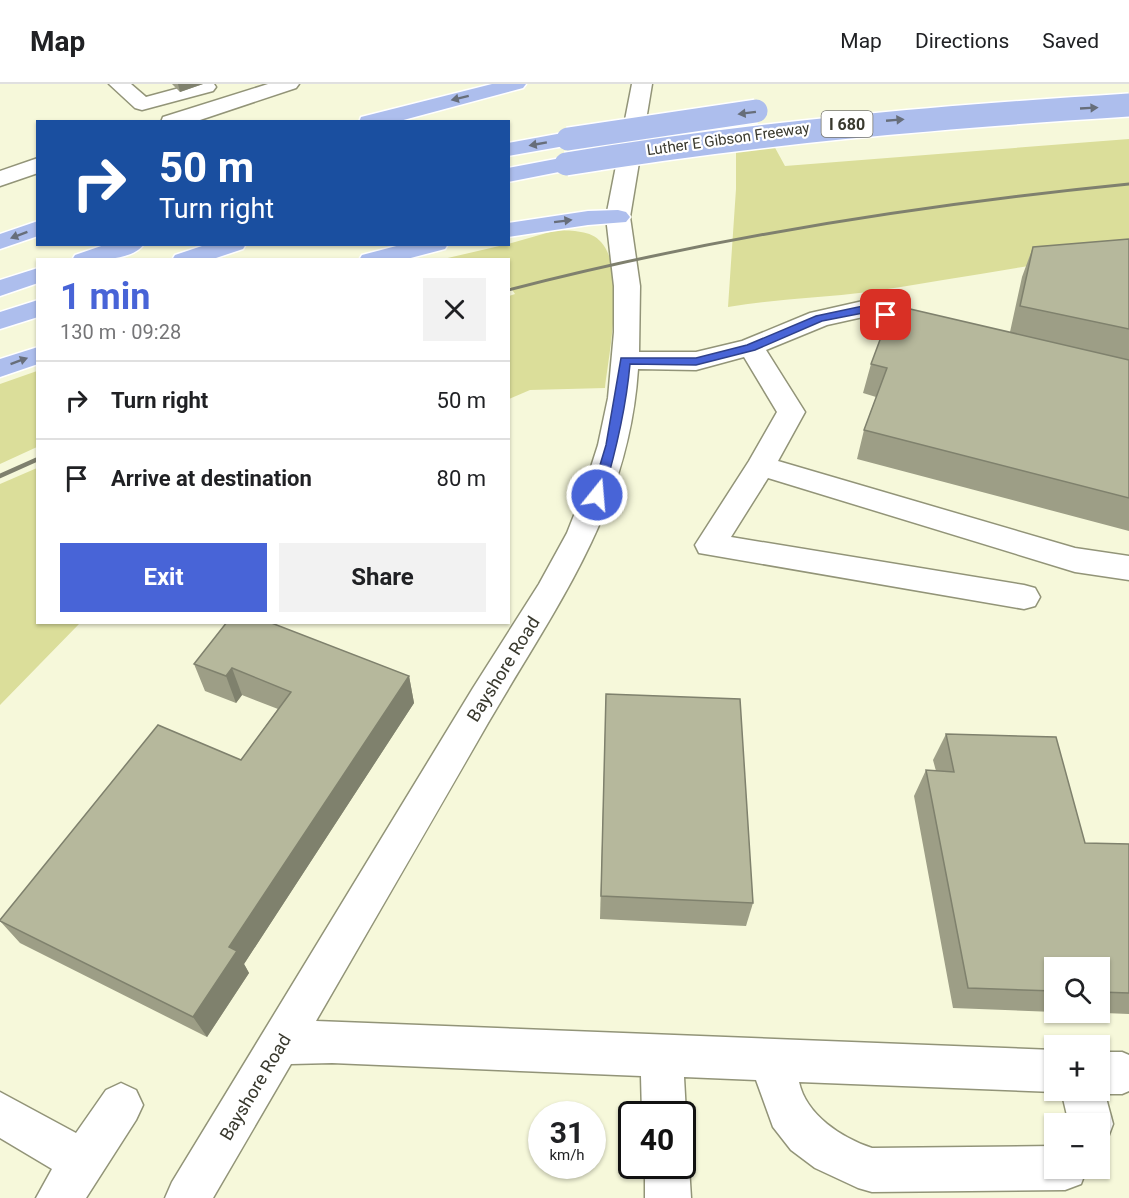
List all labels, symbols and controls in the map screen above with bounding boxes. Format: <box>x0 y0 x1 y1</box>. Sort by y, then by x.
text: Map <box>30 25 85 58</box>
text: Map <box>840 29 882 53</box>
text: Directions <box>915 29 1009 53</box>
text: Saved <box>1042 29 1099 53</box>
one-way arrow <box>450 94 469 104</box>
one-way arrow <box>1080 103 1099 112</box>
one-way arrow <box>738 108 757 117</box>
road number: I 680 <box>822 111 872 137</box>
one-way arrow <box>885 115 904 125</box>
street label: Luther E Gibson Freeway <box>645 119 811 159</box>
one-way arrow <box>529 140 548 149</box>
text: 50 m <box>159 143 254 192</box>
icon: right <box>60 144 138 222</box>
text: Turn right <box>159 193 274 225</box>
one-way arrow <box>554 216 573 226</box>
one-way arrow <box>10 230 28 240</box>
text: 1 min <box>60 276 151 318</box>
button: close <box>423 278 486 341</box>
pin <box>860 289 911 340</box>
icon: arrive <box>869 298 902 331</box>
text: 130 m · 09:28 <box>60 320 181 344</box>
one-way arrow <box>10 356 28 366</box>
icon: right <box>60 384 93 417</box>
text: Turn right <box>111 388 208 413</box>
text: 50 m <box>437 388 486 413</box>
icon: arrive <box>60 462 93 495</box>
position arrow <box>565 463 629 527</box>
text: Arrive at destination <box>111 466 312 491</box>
text: 80 m <box>437 466 486 491</box>
button: Exit <box>60 543 267 612</box>
button: Share <box>279 543 486 612</box>
street label: Bayshore Road <box>462 613 544 725</box>
map controls <box>1044 957 1110 1179</box>
button: search <box>1044 957 1110 1023</box>
street label: Bayshore Road <box>215 1030 295 1144</box>
button: + <box>1044 1035 1110 1101</box>
speed limit sign: 40 <box>618 1101 696 1179</box>
button: − <box>1044 1113 1110 1179</box>
text: 31 <box>550 1115 584 1150</box>
text: km/h <box>549 1146 585 1164</box>

